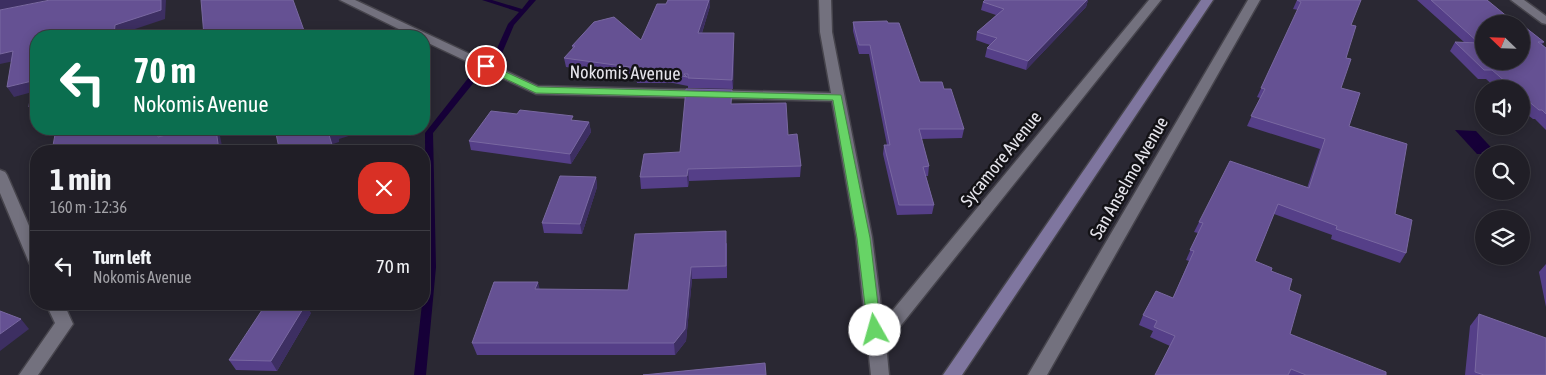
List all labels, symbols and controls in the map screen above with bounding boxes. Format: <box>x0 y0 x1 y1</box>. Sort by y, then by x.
north arrow <box>1475 15 1530 70</box>
map controls <box>1475 15 1530 265</box>
pin <box>465 45 507 87</box>
icon: left <box>50 50 115 115</box>
text: 70 m <box>133 50 196 90</box>
icon: arrive <box>472 52 500 80</box>
street label: Nokomis Avenue <box>569 61 681 84</box>
button: sound <box>1475 80 1530 135</box>
text: Nokomis Avenue <box>133 91 268 117</box>
street label: Sycamore Avenue <box>956 107 1046 211</box>
street label: San Anselmo Avenue <box>1085 113 1172 243</box>
button: search <box>1475 145 1530 200</box>
text: 1 min <box>50 162 111 196</box>
button: close <box>358 162 410 214</box>
text: 160 m · 12:36 <box>50 198 127 216</box>
button: layers <box>1475 210 1530 265</box>
text: Turn left <box>93 246 151 268</box>
icon: left <box>50 252 78 280</box>
text: 70 m <box>376 255 410 277</box>
text: Nokomis Avenue <box>93 268 192 286</box>
position arrow <box>848 303 900 355</box>

